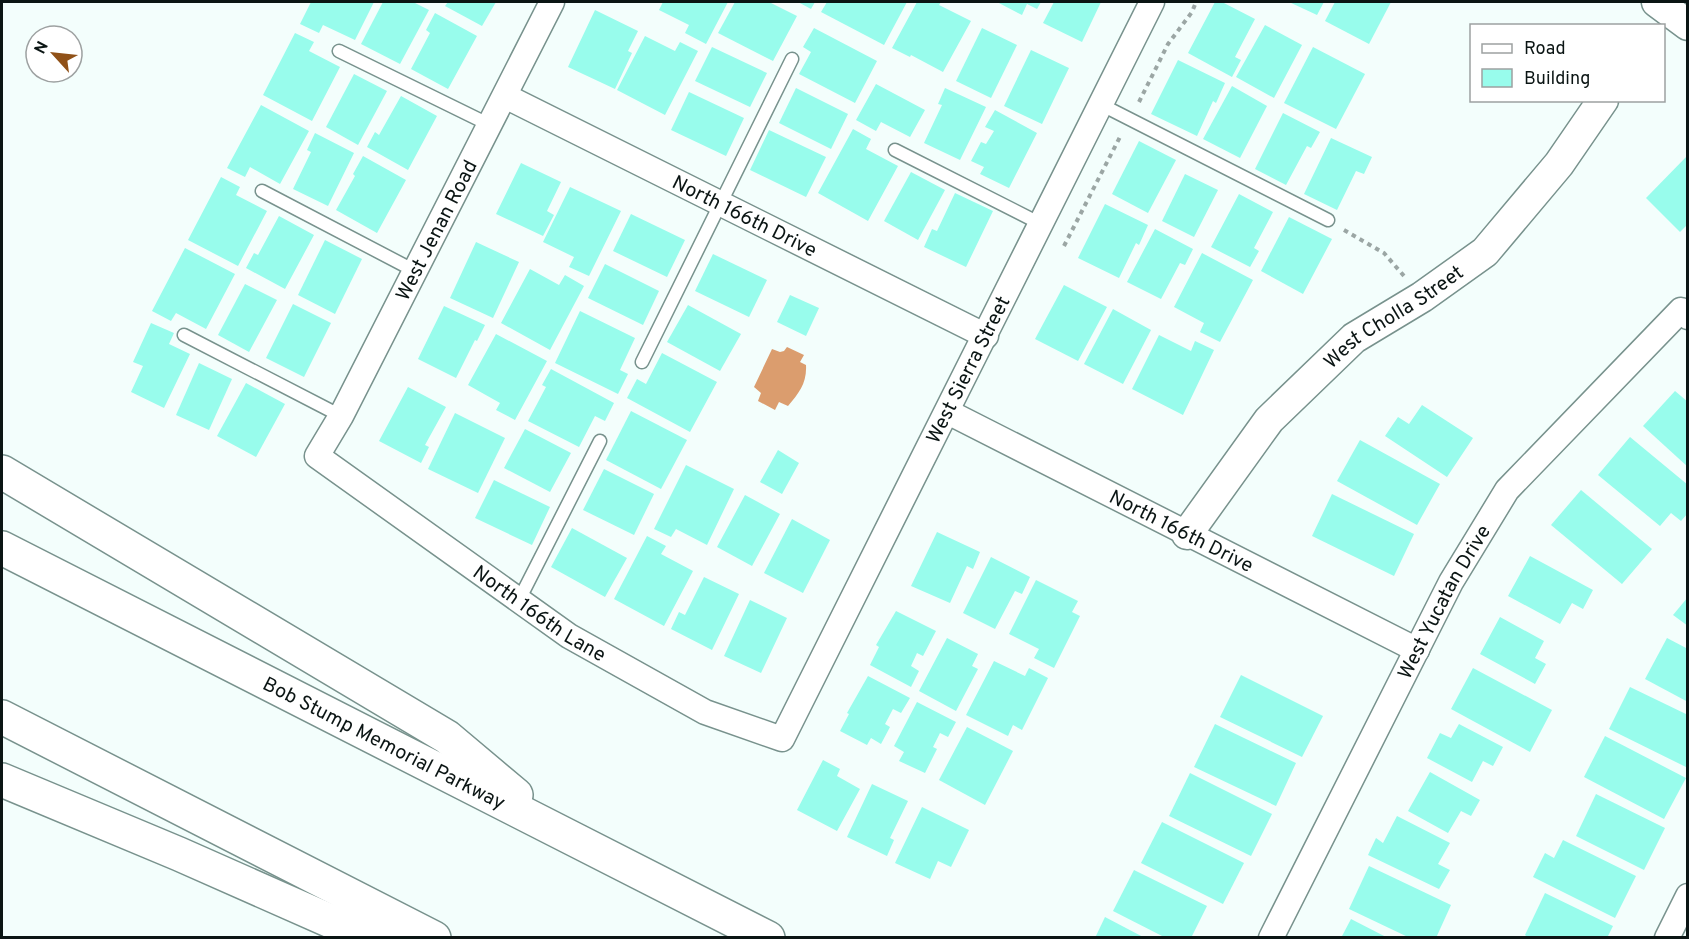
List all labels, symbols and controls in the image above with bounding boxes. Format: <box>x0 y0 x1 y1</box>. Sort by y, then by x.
north arrow <box>24 24 84 84</box>
legend <box>1470 24 1665 102</box>
text: N <box>31 38 54 58</box>
text: Road <box>1524 38 1566 61</box>
text: Building <box>1524 68 1590 91</box>
street label: West Jenan Road <box>391 156 484 306</box>
street label: North 166th Drive <box>667 170 821 264</box>
street label: West Cholla Street <box>1319 260 1469 375</box>
street label: West Sierra Street <box>921 292 1017 448</box>
street label: North 166th Drive <box>1104 485 1257 580</box>
street label: West Yucatan Drive <box>1393 521 1498 684</box>
street label: North 166th Lane <box>467 560 610 669</box>
street label: Bob Stump Memorial Parkway <box>258 672 509 817</box>

